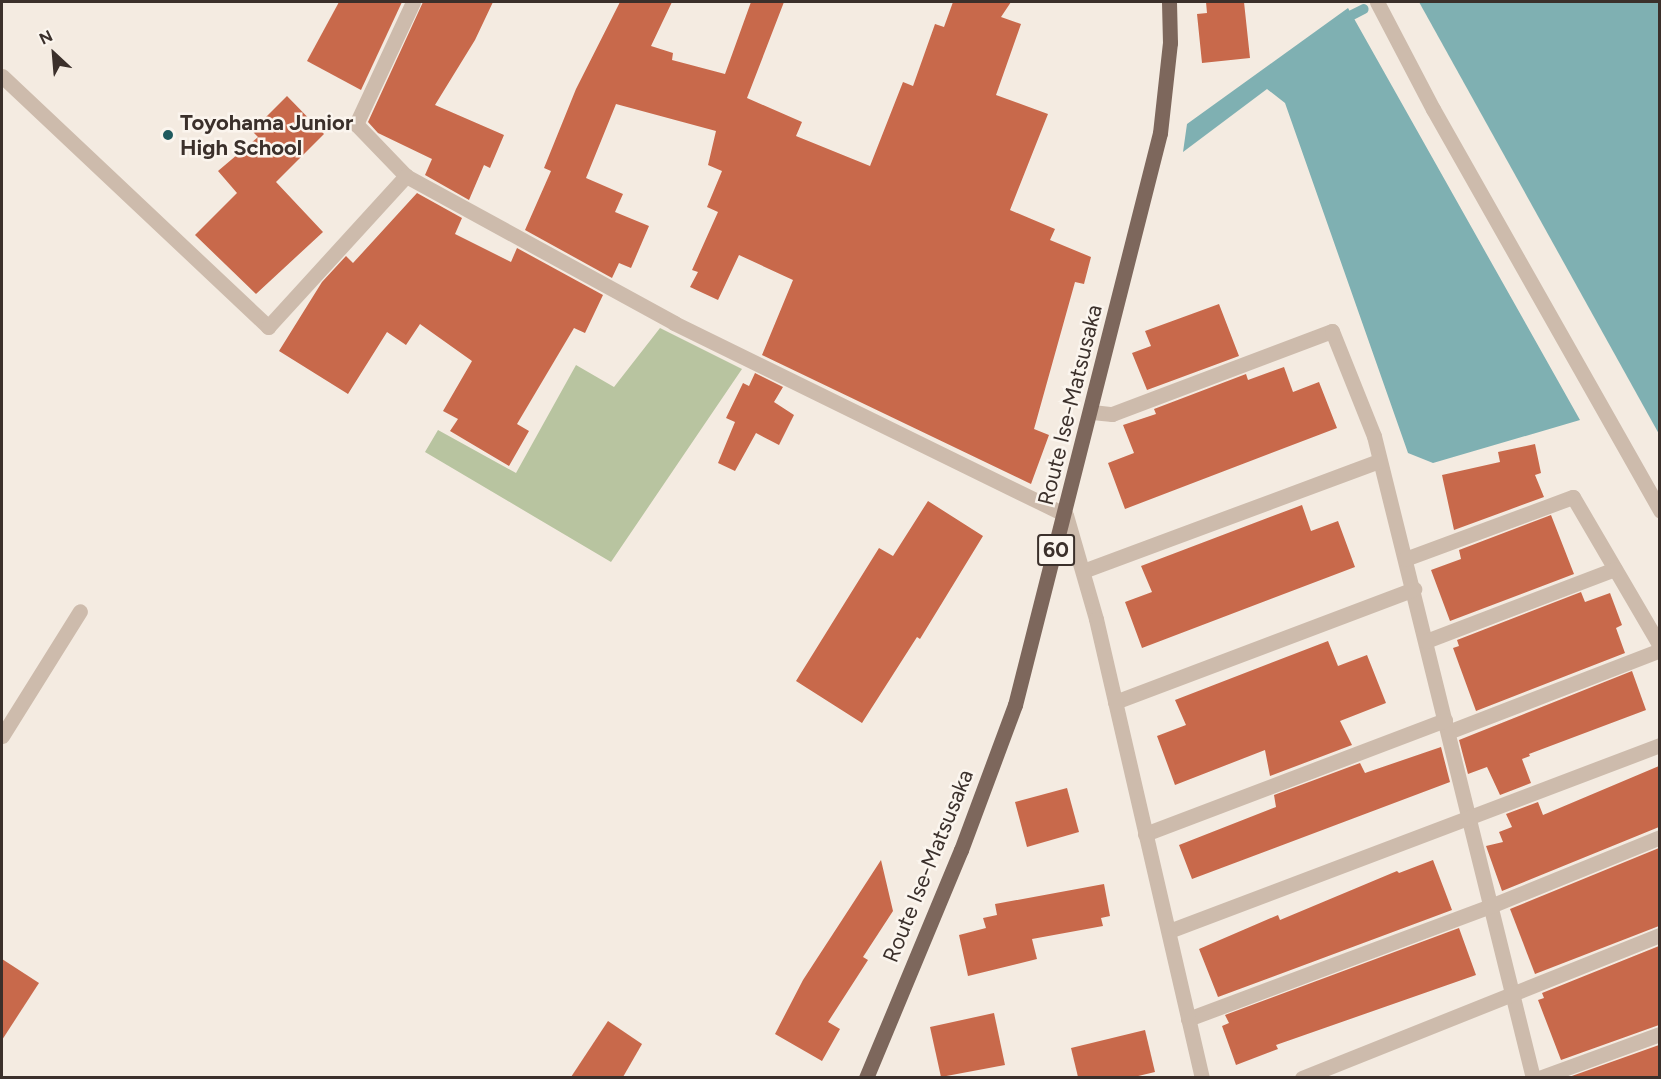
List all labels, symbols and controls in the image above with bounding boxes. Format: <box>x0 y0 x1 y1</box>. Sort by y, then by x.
north arrow <box>24 24 84 84</box>
text: N <box>36 26 56 49</box>
place label: Toyohama Junior High School <box>180 109 353 160</box>
marker: Toyohama Junior High School <box>161 128 175 142</box>
street label: Route Ise-Matsusaka <box>1032 302 1108 508</box>
road number: 60 <box>1036 532 1076 568</box>
street label: Route Ise-Matsusaka <box>877 766 979 966</box>

